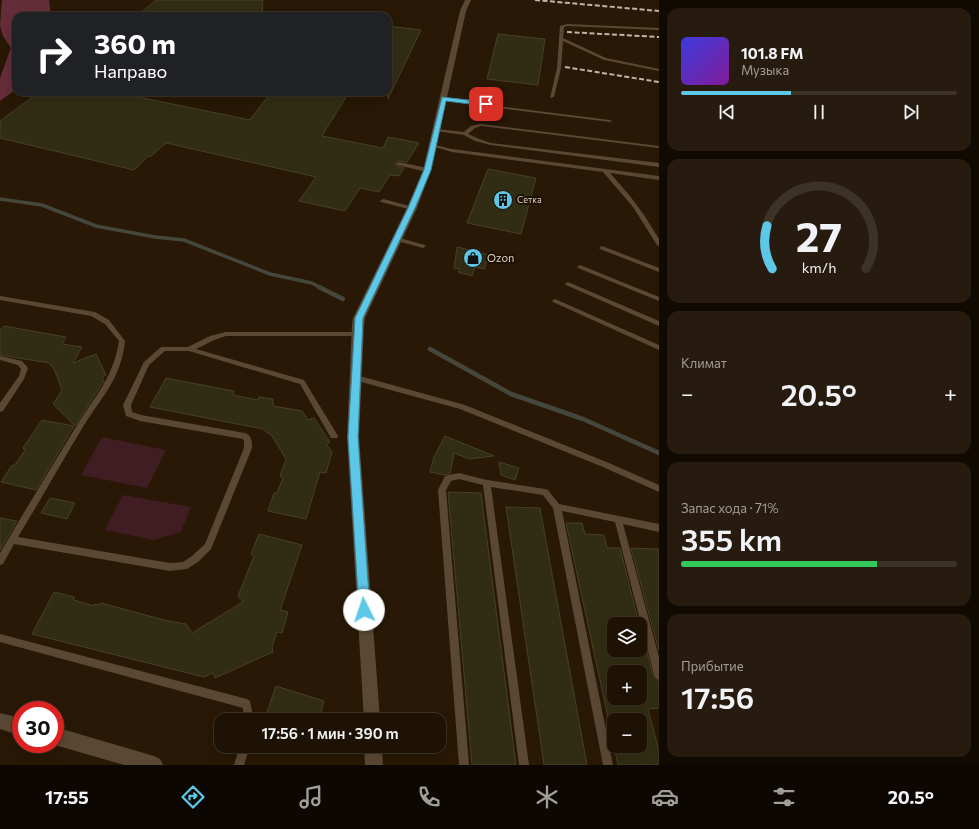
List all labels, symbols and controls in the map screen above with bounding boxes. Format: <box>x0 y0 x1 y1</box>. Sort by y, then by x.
text: 360 m <box>94 26 176 60</box>
icon: right <box>28 28 80 80</box>
text: 101.8 FM <box>741 44 804 62</box>
text: Направо <box>94 60 167 82</box>
text: Музыка <box>741 62 789 78</box>
pin <box>469 87 503 121</box>
icon: arrive <box>475 93 497 115</box>
icon: previous <box>716 101 738 123</box>
icon: pause <box>808 101 830 123</box>
icon: next <box>900 101 922 123</box>
building icon: Сетка <box>492 189 514 211</box>
place label: Сетка <box>517 194 542 205</box>
text: 27 <box>796 210 842 261</box>
shop icon: Ozon <box>462 247 484 269</box>
place label: Ozon <box>487 251 514 264</box>
text: km/h <box>802 258 836 276</box>
text: Климат <box>681 355 727 371</box>
text: 20.5° <box>781 375 857 412</box>
text: − <box>681 380 694 407</box>
text: + <box>944 380 957 407</box>
text: Запас хода · 71% <box>681 500 779 516</box>
text: 355 km <box>681 520 782 557</box>
position arrow <box>343 589 385 631</box>
map controls <box>607 617 647 753</box>
button: layers <box>607 617 647 657</box>
text: Прибытие <box>681 658 744 674</box>
button: + <box>607 665 647 705</box>
text: 17:56 <box>681 678 754 715</box>
speed limit sign: 30 <box>12 701 64 753</box>
button: − <box>607 713 647 753</box>
text: 17:56 · 1 мин · 390 m <box>261 724 399 742</box>
icon: directions <box>179 783 207 811</box>
icon: music <box>297 783 325 811</box>
icon: phone <box>415 783 443 811</box>
icon: climate <box>533 783 561 811</box>
icon: car <box>651 783 679 811</box>
icon: filters <box>770 783 798 811</box>
text: 17:55 <box>45 786 89 808</box>
text: 20.5° <box>888 786 934 808</box>

